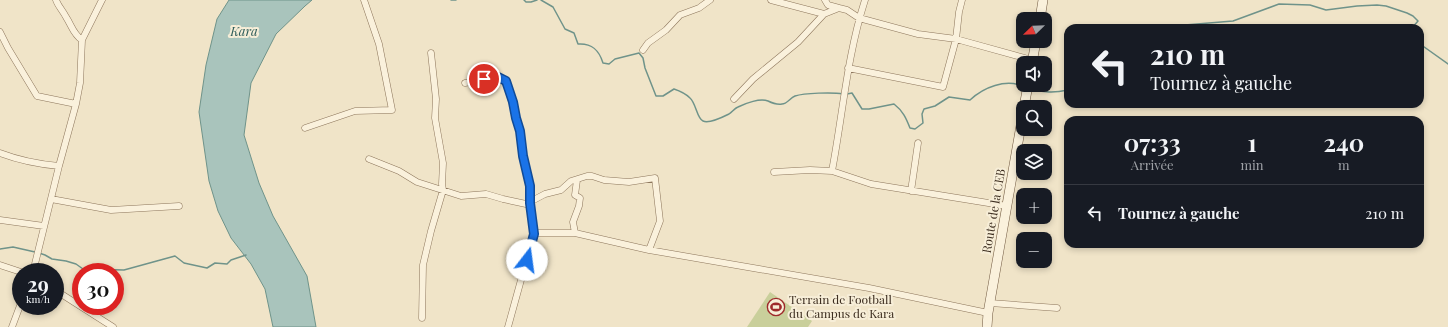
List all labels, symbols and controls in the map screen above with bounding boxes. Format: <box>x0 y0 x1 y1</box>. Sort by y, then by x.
north arrow <box>1016 12 1052 48</box>
map controls <box>1016 12 1052 268</box>
water label: Kara <box>229 22 258 39</box>
text: 210 m <box>1150 35 1225 72</box>
icon: left <box>1084 40 1136 92</box>
button: sound <box>1016 56 1052 92</box>
pin <box>467 62 501 96</box>
icon: arrive <box>473 68 495 90</box>
text: Tournez à gauche <box>1150 71 1292 95</box>
button: search <box>1016 100 1052 136</box>
text: 07:33 <box>1124 126 1181 158</box>
text: 1 <box>1247 126 1257 158</box>
text: 240 <box>1323 126 1364 158</box>
button: layers <box>1016 144 1052 180</box>
text: Arrivée <box>1131 156 1174 173</box>
text: min <box>1240 156 1264 173</box>
text: m <box>1338 156 1350 173</box>
street label: Route de la CEB <box>978 167 1008 254</box>
button: + <box>1016 188 1052 224</box>
icon: left <box>1084 202 1106 224</box>
text: Tournez à gauche <box>1118 203 1240 223</box>
text: 210 m <box>1365 203 1404 223</box>
button: − <box>1016 232 1052 268</box>
position arrow <box>506 239 548 281</box>
speed limit sign: 30 <box>72 263 124 315</box>
text: 29 <box>27 270 49 297</box>
place label: Terrain de Football du Campus de Kara <box>789 291 894 321</box>
text: km/h <box>26 292 50 306</box>
sports icon: Terrain de Football du Campus de Kara <box>766 297 786 317</box>

